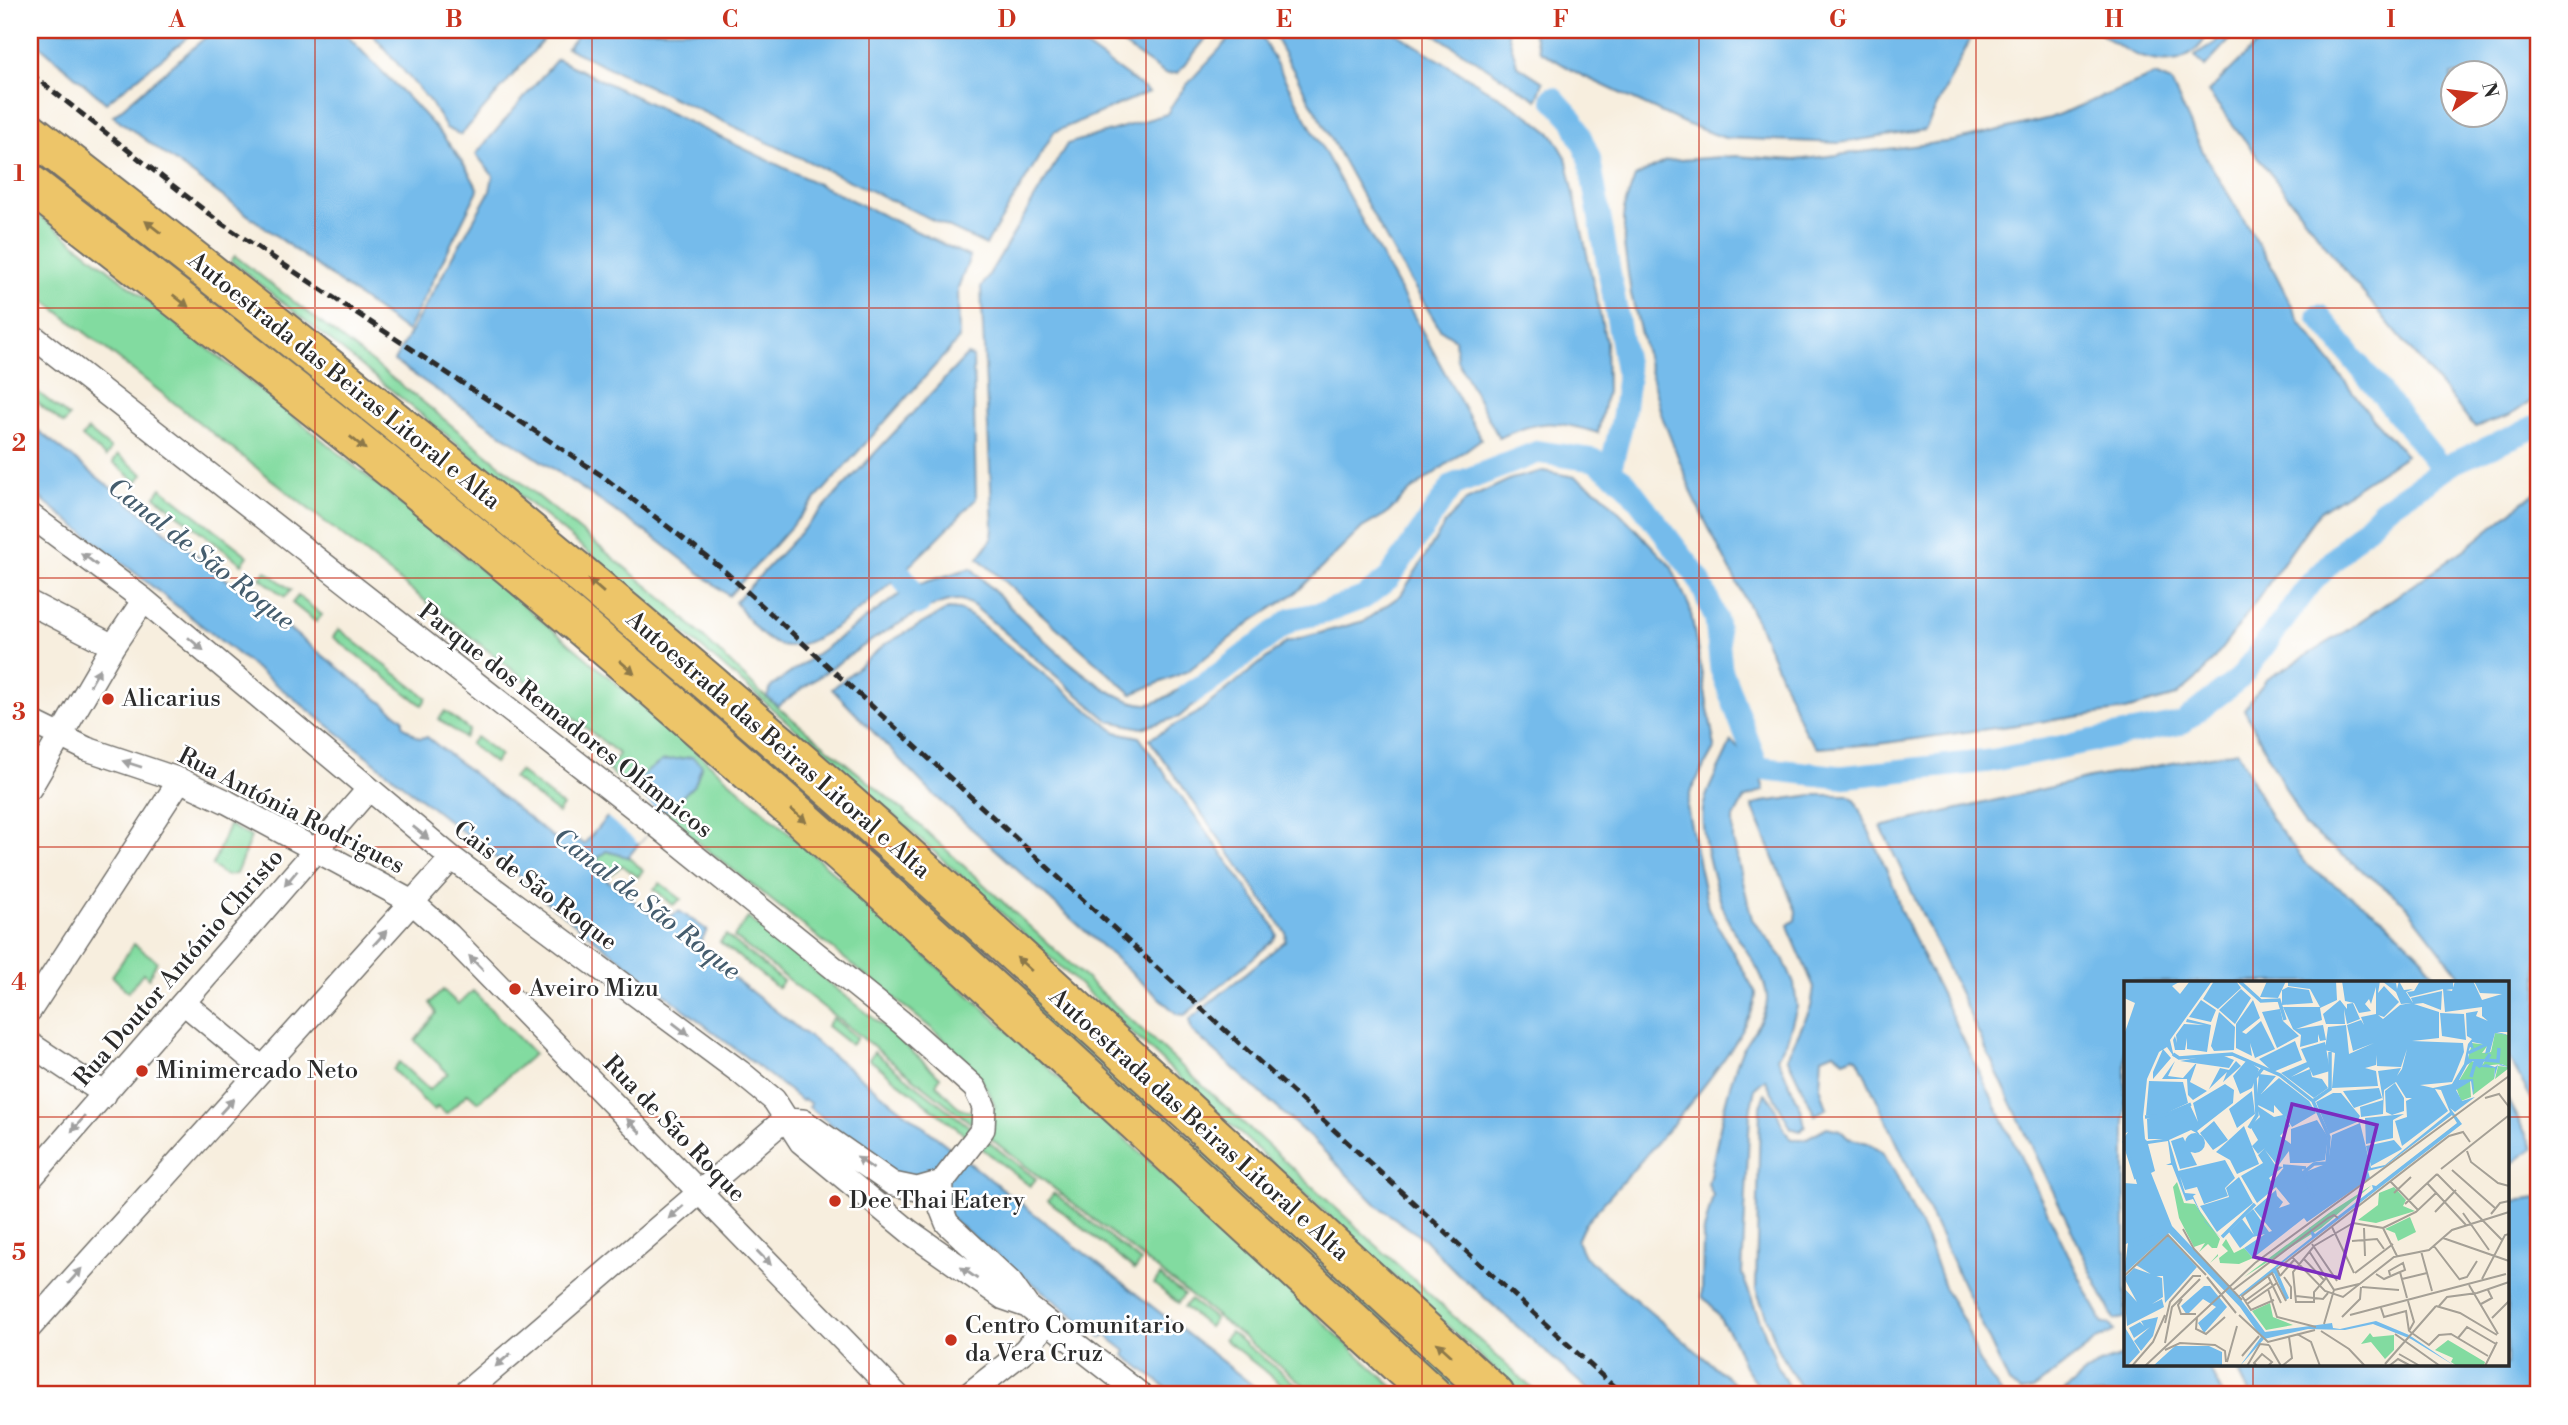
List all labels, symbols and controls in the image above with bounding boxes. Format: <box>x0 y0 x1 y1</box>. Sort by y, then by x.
text: A <box>168 6 186 34</box>
text: B <box>445 6 463 34</box>
text: C <box>722 6 738 34</box>
text: D <box>998 6 1016 34</box>
text: E <box>1276 6 1292 34</box>
text: F <box>1553 6 1569 34</box>
text: G <box>1829 6 1847 34</box>
text: H <box>2105 6 2124 34</box>
text: I <box>2387 6 2396 34</box>
north arrow <box>2438 60 2508 130</box>
text: N <box>2476 80 2503 100</box>
text: 1 <box>13 160 25 188</box>
one-way arrow <box>144 220 162 235</box>
street label: Autoestrada das Beiras Litoral e Alta <box>181 245 507 517</box>
one-way arrow <box>171 293 189 308</box>
text: 2 <box>12 430 26 458</box>
one-way arrow <box>350 435 367 450</box>
water label: Canal de São Roque <box>101 471 301 637</box>
one-way arrow <box>81 552 99 567</box>
one-way arrow <box>587 578 605 594</box>
street label: Parque dos Remadores Olímpicos <box>412 597 718 845</box>
street label: Autoestrada das Beiras Litoral e Alta <box>619 604 937 886</box>
one-way arrow <box>187 636 205 652</box>
one-way arrow <box>618 659 636 675</box>
one-way arrow <box>89 668 101 687</box>
place label: Alicarius <box>121 684 221 714</box>
marker: Alicarius <box>100 691 116 707</box>
text: 3 <box>12 699 26 727</box>
street label: Rua Antónia Rodrigues <box>173 741 409 881</box>
one-way arrow <box>121 758 142 769</box>
one-way arrow <box>790 808 807 823</box>
street label: Cais de São Roque <box>447 815 623 957</box>
water label: Canal de São Roque <box>547 821 747 987</box>
one-way arrow <box>413 825 430 840</box>
street label: Rua Doutor António Christo <box>68 843 290 1093</box>
one-way arrow <box>284 870 299 887</box>
one-way arrow <box>371 929 387 946</box>
one-way arrow <box>468 955 485 971</box>
one-way arrow <box>1016 956 1033 972</box>
text: 4 <box>11 969 27 997</box>
place label: Aveiro Mizu <box>528 974 659 1004</box>
marker: Aveiro Mizu <box>507 981 523 997</box>
inset map <box>2124 981 2508 1366</box>
street label: Autoestrada das Beiras Litoral e Alta <box>1042 982 1356 1268</box>
one-way arrow <box>672 1021 690 1035</box>
street label: Rua de São Roque <box>596 1049 752 1209</box>
place label: Minimercado Neto <box>156 1056 358 1086</box>
marker: Minimercado Neto <box>134 1063 150 1079</box>
one-way arrow <box>219 1098 234 1115</box>
one-way arrow <box>71 1116 86 1133</box>
one-way arrow <box>627 1118 643 1135</box>
one-way arrow <box>856 1157 874 1171</box>
place label: Dee Thai Eatery <box>849 1186 1025 1216</box>
marker: Dee Thai Eatery <box>827 1193 843 1209</box>
one-way arrow <box>667 1204 685 1220</box>
text: 5 <box>12 1239 26 1267</box>
one-way arrow <box>755 1250 772 1266</box>
one-way arrow <box>960 1266 978 1280</box>
one-way arrow <box>67 1267 83 1285</box>
place label: Centro Comunitario da Vera Cruz <box>965 1311 1185 1369</box>
marker: Centro Comunitario da Vera Cruz <box>943 1332 959 1348</box>
one-way arrow <box>1435 1341 1453 1357</box>
one-way arrow <box>495 1352 512 1367</box>

